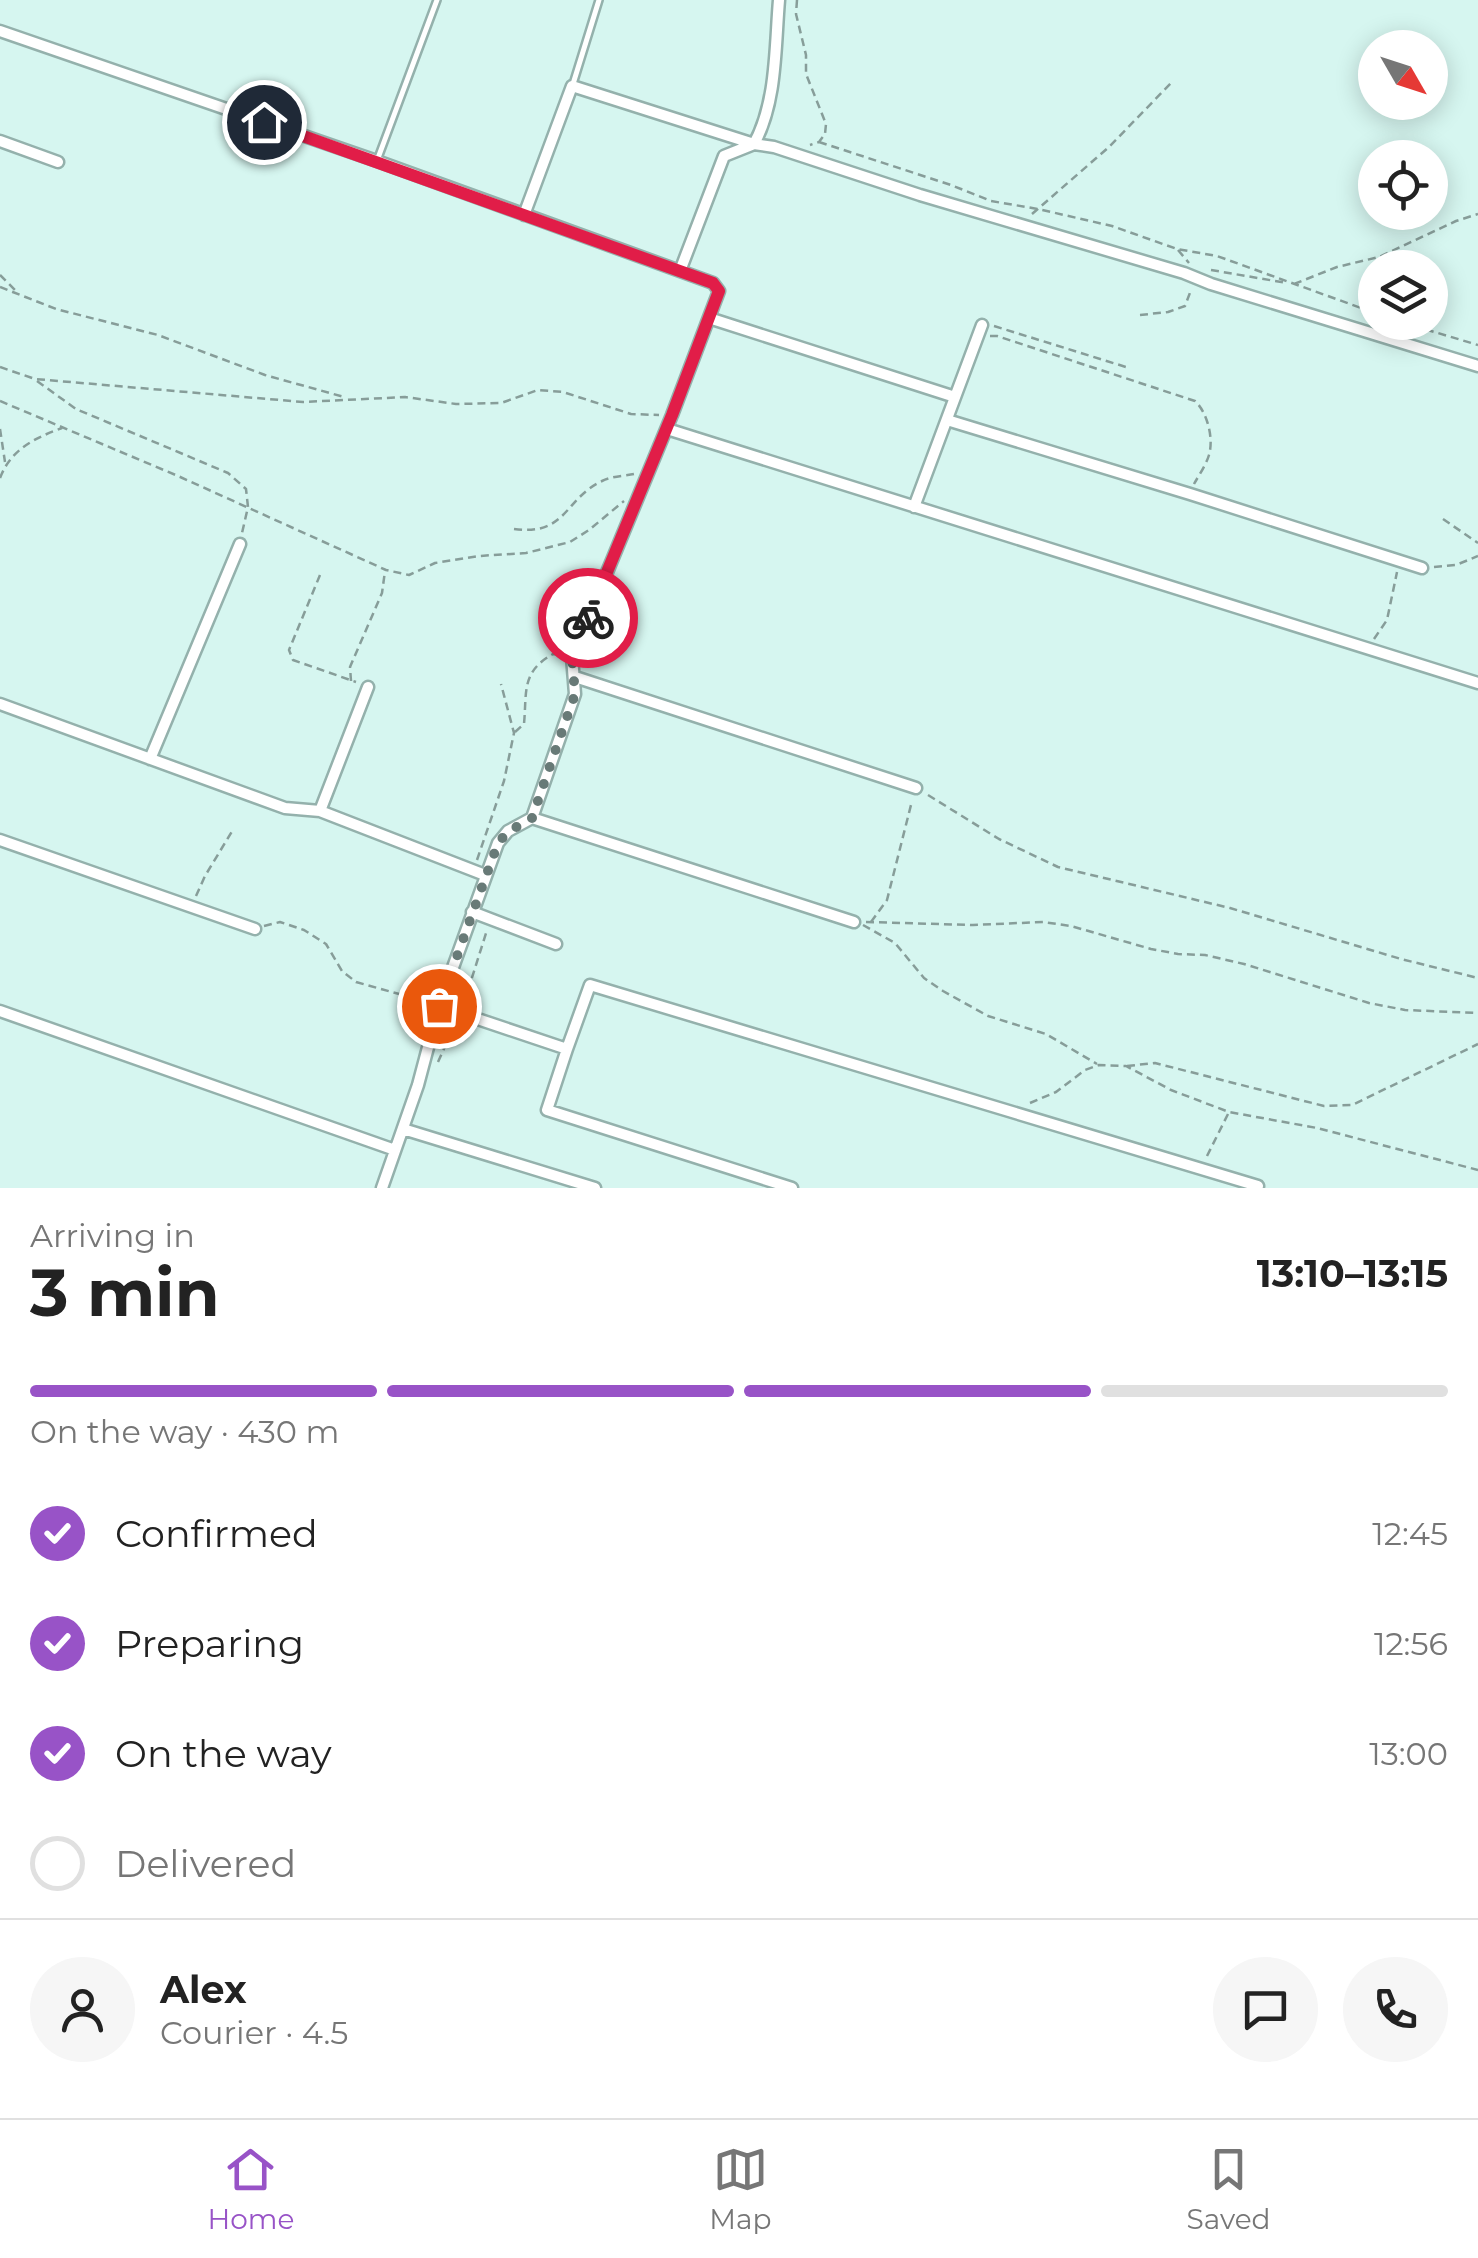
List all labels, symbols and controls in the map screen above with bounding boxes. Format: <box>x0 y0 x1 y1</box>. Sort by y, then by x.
north arrow <box>1358 30 1448 120</box>
map controls <box>1358 30 1448 340</box>
pin <box>222 80 307 165</box>
icon: home <box>237 95 292 150</box>
button: locate <box>1358 140 1448 230</box>
button: layers <box>1358 250 1448 340</box>
courier <box>538 568 638 668</box>
icon: bike <box>561 591 616 646</box>
pin <box>397 964 482 1049</box>
icon: bag <box>412 979 467 1034</box>
text: Arriving in <box>30 1216 195 1255</box>
text: 13:10–13:15 <box>1257 1250 1448 1297</box>
text: 3 min <box>30 1253 220 1332</box>
text: On the way · 430 m <box>30 1412 339 1451</box>
icon: check <box>30 1506 85 1561</box>
text: Confirmed <box>115 1510 318 1557</box>
text: 12:45 <box>1372 1514 1448 1553</box>
icon: check <box>30 1616 85 1671</box>
text: Preparing <box>115 1620 304 1667</box>
text: 12:56 <box>1374 1624 1448 1663</box>
icon: check <box>30 1726 85 1781</box>
text: On the way <box>115 1730 332 1777</box>
text: 13:00 <box>1369 1734 1448 1773</box>
text: Delivered <box>115 1840 296 1887</box>
button: person <box>30 1957 135 2062</box>
button: chat <box>1213 1957 1318 2062</box>
button: phone <box>1343 1957 1448 2062</box>
text: Alex <box>160 1966 247 2013</box>
text: Courier · 4.5 <box>160 2013 348 2052</box>
tab: Home <box>207 2142 294 2236</box>
tab: Map <box>709 2142 772 2236</box>
tab: Saved <box>1186 2142 1271 2236</box>

